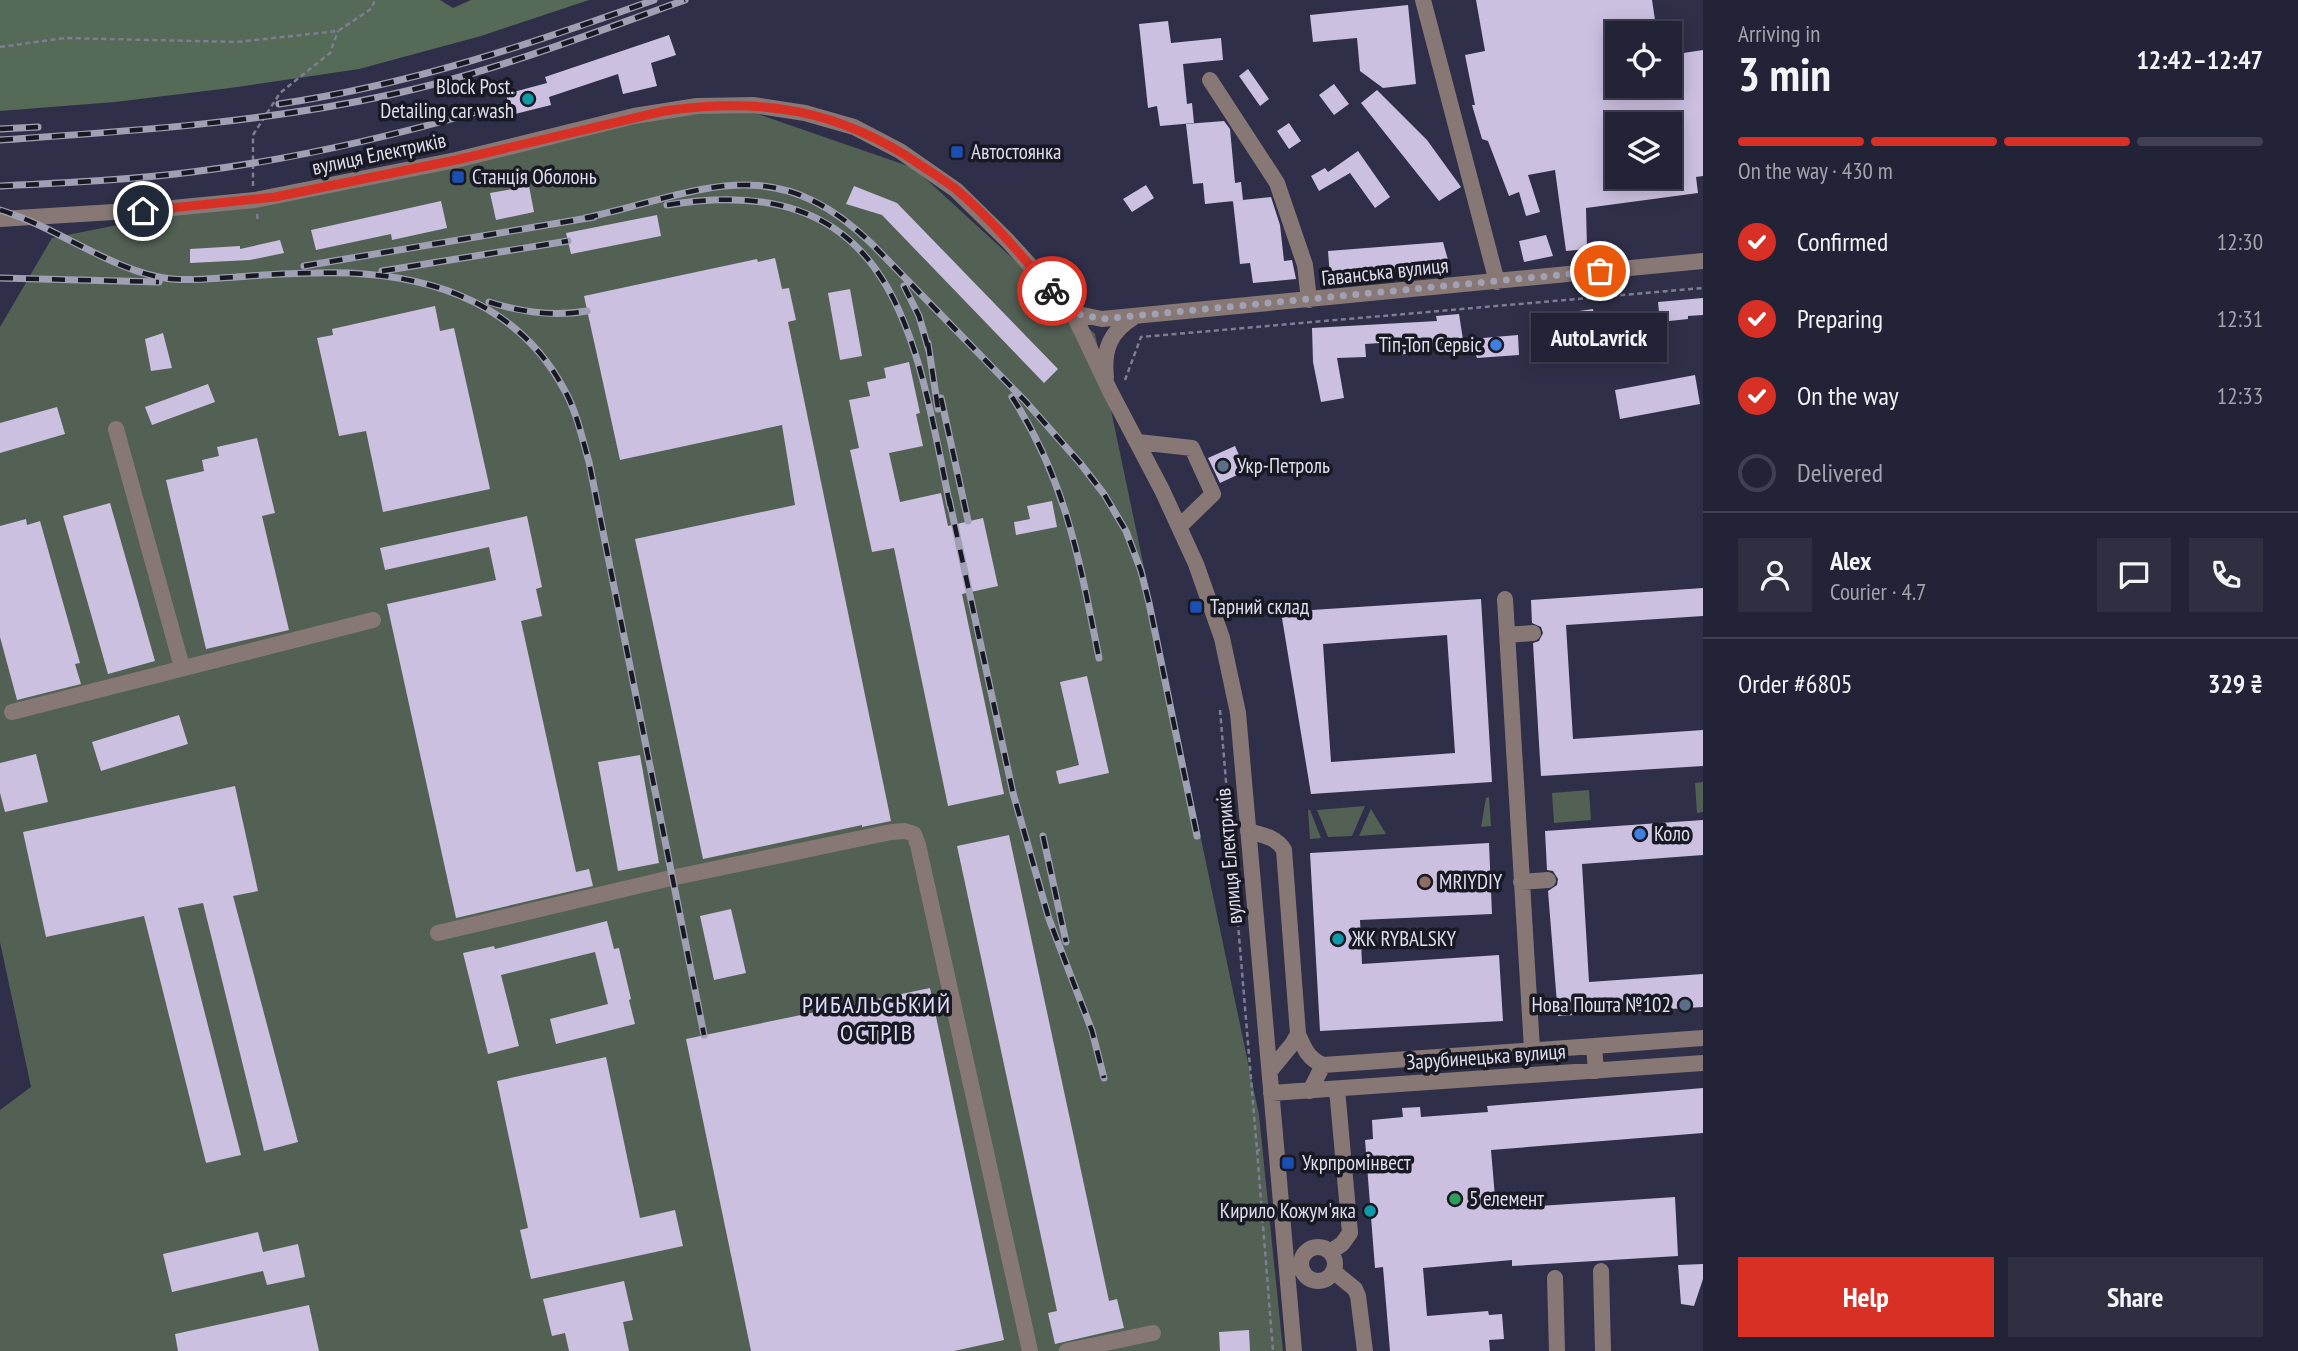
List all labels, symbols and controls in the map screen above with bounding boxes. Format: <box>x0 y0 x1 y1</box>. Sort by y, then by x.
text: Arriving in <box>1738 19 1820 48</box>
map controls <box>1605 21 1682 189</box>
button: locate <box>1605 21 1682 98</box>
text: 12:42–12:47 <box>2136 43 2263 76</box>
text: 3 min <box>1738 44 1831 104</box>
place label: Block Post. Detailing car wash <box>380 73 514 124</box>
marker: Block Post. Detailing car wash <box>520 91 536 107</box>
button: layers <box>1605 112 1682 189</box>
street label: вулиця Електриків <box>309 126 448 181</box>
place label: Автостоянка <box>971 138 1062 165</box>
marker: Автостоянка <box>949 144 965 160</box>
text: On the way · 430 m <box>1738 156 1893 185</box>
place label: Cтанція Оболонь <box>472 163 597 190</box>
marker: Cтанція Оболонь <box>450 169 466 185</box>
pin <box>113 181 173 241</box>
icon: home <box>124 192 162 230</box>
icon: check <box>1738 223 1776 261</box>
text: Confirmed <box>1797 225 1888 258</box>
text: 12:30 <box>2217 227 2263 256</box>
pin <box>1570 241 1630 301</box>
street label: Гаванська вулиця <box>1320 251 1450 292</box>
icon: bag <box>1581 252 1619 290</box>
courier <box>1017 256 1087 326</box>
icon: bike <box>1033 272 1071 310</box>
icon: check <box>1738 300 1776 338</box>
text: Preparing <box>1797 302 1883 335</box>
text: 12:31 <box>2217 304 2263 333</box>
callout: AutoLavrick <box>1532 313 1668 362</box>
text: AutoLavrick <box>1551 323 1647 352</box>
place label: Тіп-Топ Сервіс <box>1379 331 1483 358</box>
marker: Тіп-Топ Сервіс <box>1488 337 1504 353</box>
icon: check <box>1738 377 1776 415</box>
text: On the way <box>1797 379 1899 412</box>
text: 12:33 <box>2217 381 2263 410</box>
place label: Укр-Петроль <box>1237 452 1330 479</box>
text: Delivered <box>1797 456 1883 489</box>
marker: Укр-Петроль <box>1215 458 1231 474</box>
button: person <box>1738 538 1812 612</box>
button: chat <box>2097 538 2171 612</box>
button: phone <box>2189 538 2263 612</box>
text: Alex <box>1830 544 1871 577</box>
text: Courier · 4.7 <box>1830 577 1926 606</box>
place label: Тарний склад <box>1210 593 1309 620</box>
marker: Тарний склад <box>1188 599 1204 615</box>
text: Order #6805 <box>1738 667 1853 700</box>
text: 329 ₴ <box>2208 667 2263 700</box>
street label: вулиця Електриків <box>1209 787 1248 925</box>
place label: Коло <box>1654 820 1690 847</box>
marker: Коло <box>1632 826 1648 842</box>
place label: MRIYDIY <box>1439 868 1503 895</box>
marker: MRIYDIY <box>1417 874 1433 890</box>
place label: ЖК RYBALSKY <box>1351 925 1457 952</box>
marker: ЖК RYBALSKY <box>1330 931 1346 947</box>
district label: РИБАЛЬСЬКИЙ ОСТРІВ <box>802 989 952 1048</box>
place label: Нова Пошта №102 <box>1532 991 1671 1018</box>
marker: Нова Пошта №102 <box>1677 997 1693 1013</box>
street label: Зарубинецька вулиця <box>1405 1037 1567 1076</box>
place label: Укрпромінвест <box>1302 1149 1411 1176</box>
marker: Укрпромінвест <box>1280 1155 1296 1171</box>
place label: 5 елемент <box>1469 1185 1544 1212</box>
marker: 5 елемент <box>1447 1191 1463 1207</box>
place label: Кирило Кожум'яка <box>1220 1197 1356 1224</box>
marker: Кирило Кожум'яка <box>1362 1203 1378 1219</box>
button: Help <box>1738 1257 1994 1337</box>
button: Share <box>2008 1257 2263 1337</box>

